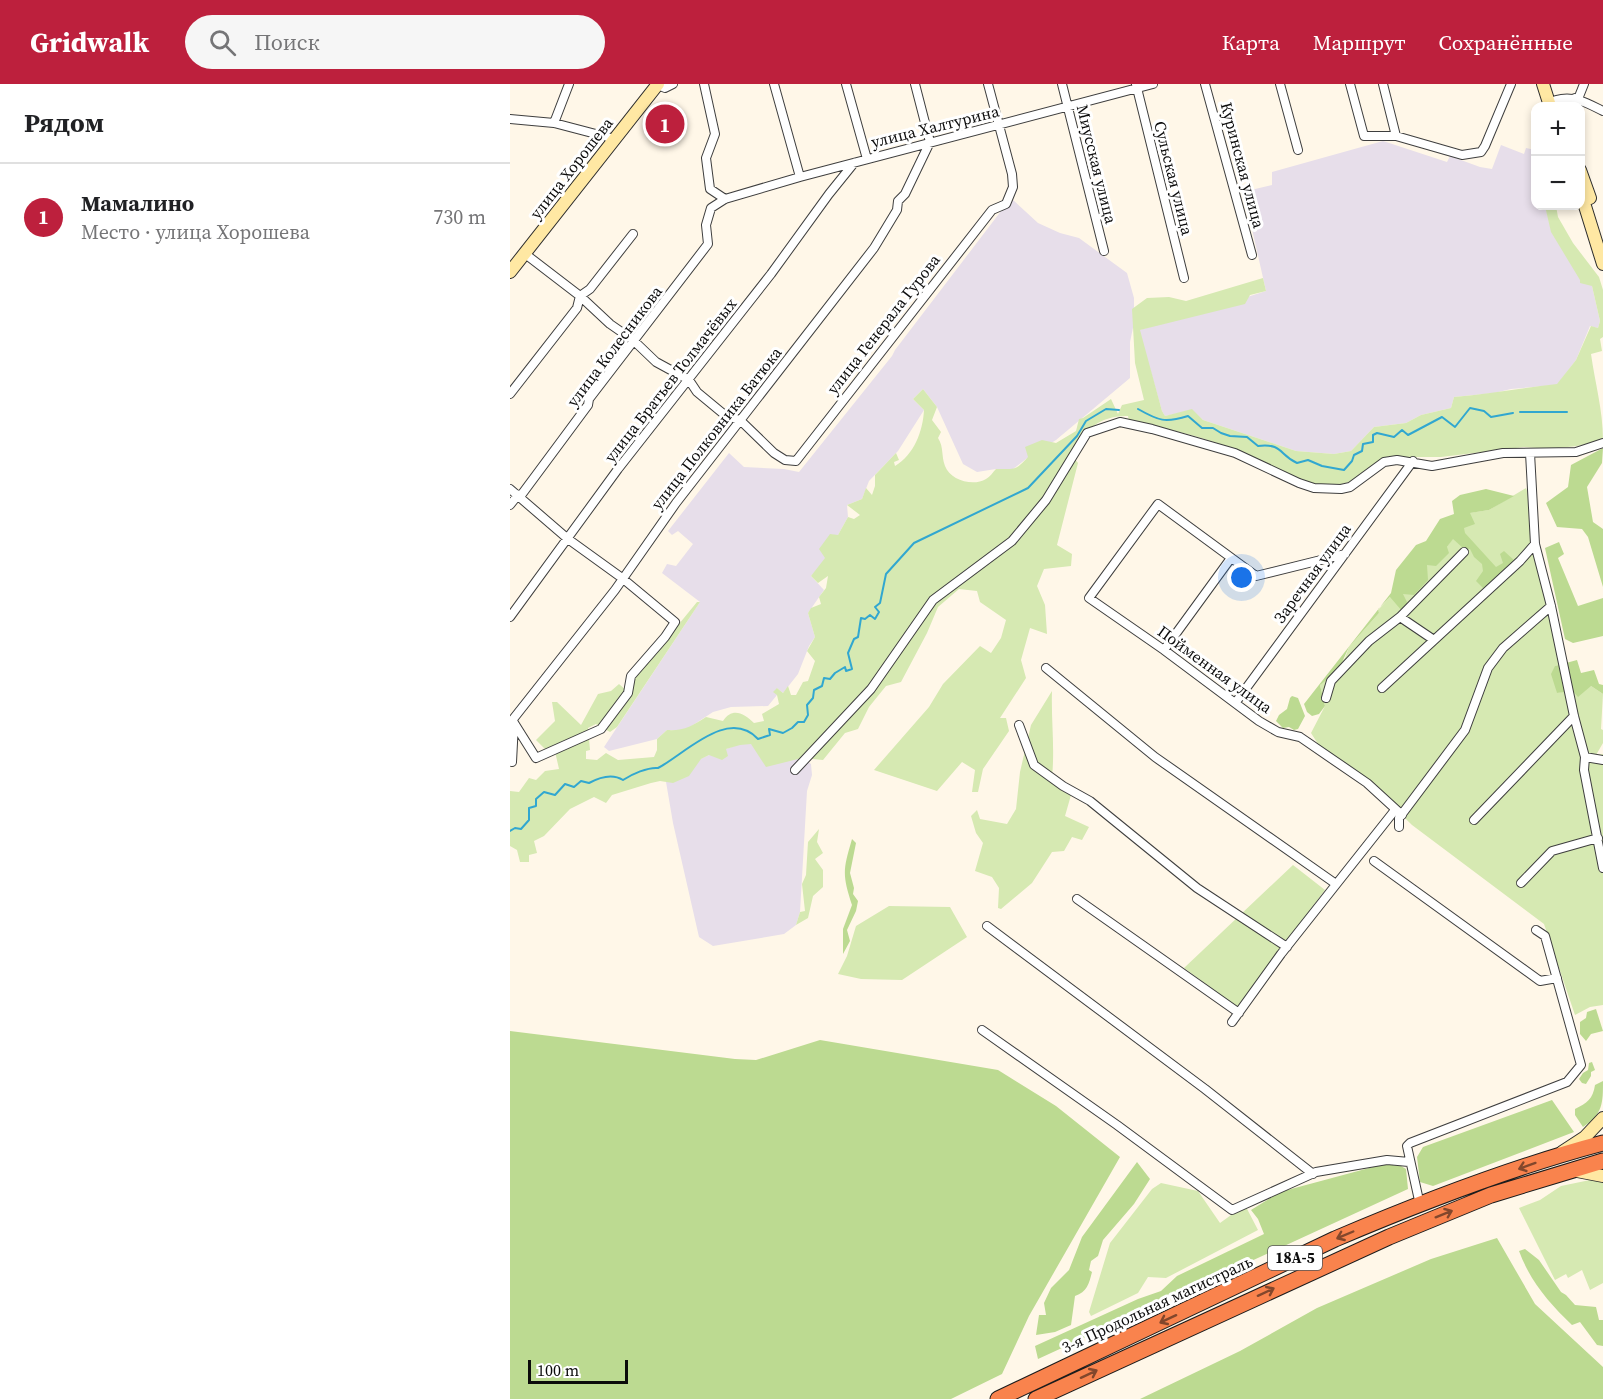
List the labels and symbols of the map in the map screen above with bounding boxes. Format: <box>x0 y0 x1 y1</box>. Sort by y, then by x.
street label: улица Халтурина <box>869 99 1002 153</box>
street label: Куринская улица <box>1216 100 1271 231</box>
pin: 1 <box>646 102 684 147</box>
street label: Миусская улица <box>1072 102 1123 227</box>
street label: улица Хорошева <box>524 112 618 223</box>
street label: Сульская улица <box>1149 119 1199 238</box>
street label: улица Генерала Гурова <box>821 249 945 399</box>
street label: улица Колесникова <box>561 280 667 411</box>
street label: улица Братьев Толмачёвых <box>599 293 742 467</box>
street label: улица Полковника Батюка <box>646 341 787 514</box>
street label: Заречная улица <box>1268 518 1356 627</box>
your location <box>1227 563 1256 592</box>
street label: Пойменная улица <box>1153 620 1277 719</box>
one-way arrow <box>1518 1162 1537 1173</box>
one-way arrow <box>1435 1208 1453 1219</box>
one-way arrow <box>1336 1230 1354 1241</box>
road number: 18А-5 <box>1268 1246 1322 1270</box>
street label: 3-я Продольная магистраль <box>1058 1250 1256 1358</box>
one-way arrow <box>1256 1286 1274 1297</box>
one-way arrow <box>1160 1313 1178 1325</box>
scale bar <box>528 1357 628 1384</box>
one-way arrow <box>1079 1368 1097 1380</box>

